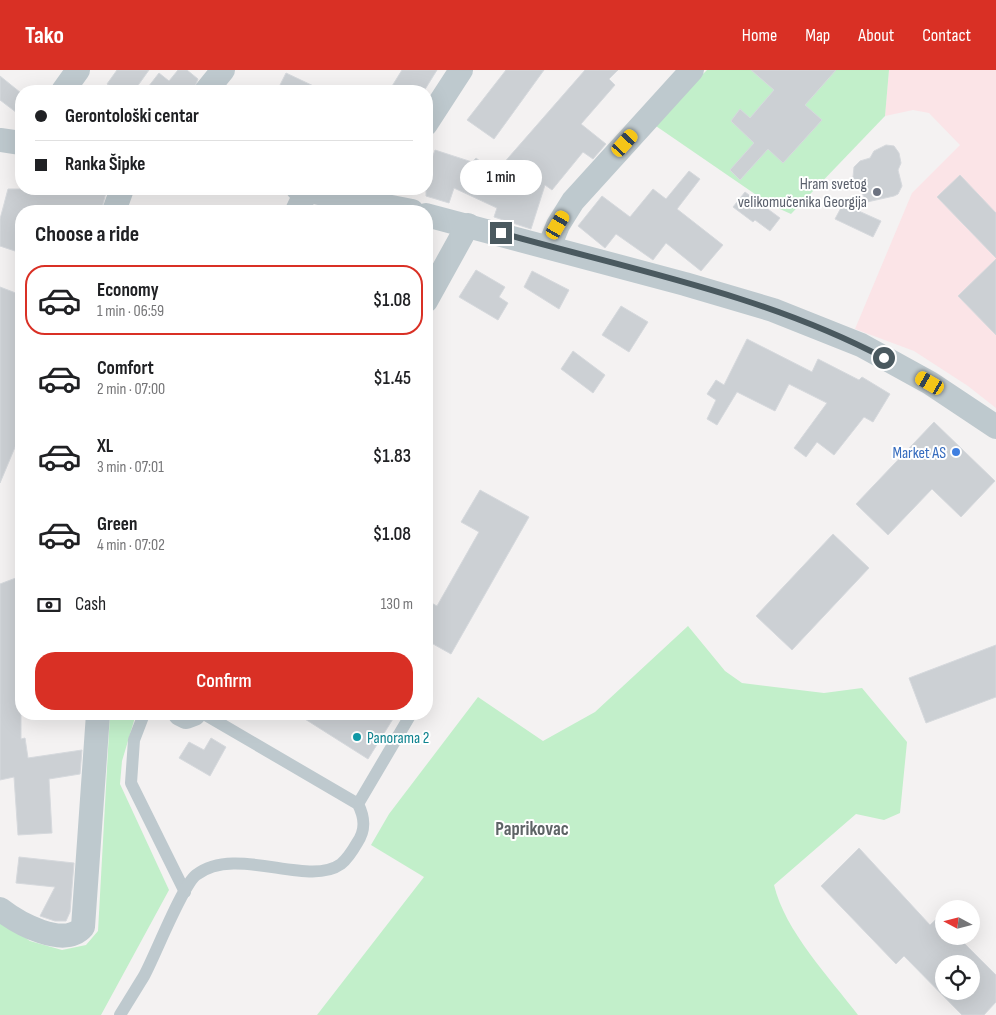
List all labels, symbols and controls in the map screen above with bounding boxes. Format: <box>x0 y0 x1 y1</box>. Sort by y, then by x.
text: Tako <box>25 21 64 50</box>
text: Home <box>742 25 777 46</box>
text: Map <box>805 25 830 46</box>
text: About <box>858 25 894 46</box>
text: Contact <box>922 25 971 46</box>
text: Gerontološki centar <box>65 105 199 128</box>
car <box>609 127 640 159</box>
text: Ranka Šipke <box>65 153 145 176</box>
callout: 1 min <box>460 160 542 196</box>
text: 1 min <box>486 168 516 187</box>
place label: Hram svetog velikomučenika Georgija <box>738 175 867 212</box>
marker: Hram svetog velikomučenika Georgija <box>871 186 883 198</box>
car <box>544 208 571 242</box>
text: Choose a ride <box>35 221 139 248</box>
route end <box>490 222 512 244</box>
icon: car <box>37 278 82 323</box>
text: Economy <box>97 279 159 302</box>
text: $1.08 <box>373 289 411 312</box>
text: 1 min · 06:59 <box>97 302 164 321</box>
route start <box>873 347 895 369</box>
icon: car <box>37 356 82 401</box>
text: Comfort <box>97 357 154 380</box>
text: $1.45 <box>373 367 411 390</box>
car <box>913 369 946 397</box>
text: 2 min · 07:00 <box>97 380 165 399</box>
icon: car <box>37 434 82 479</box>
text: XL <box>97 435 113 458</box>
place label: Market AS <box>892 444 946 463</box>
text: $1.83 <box>373 445 411 468</box>
marker: Market AS <box>950 446 962 458</box>
text: 3 min · 07:01 <box>97 458 164 477</box>
icon: car <box>37 512 82 557</box>
text: Green <box>97 513 137 536</box>
text: $1.08 <box>373 523 411 546</box>
text: 4 min · 07:02 <box>97 536 165 555</box>
icon: cash <box>35 591 63 619</box>
text: Cash <box>75 593 106 616</box>
text: 130 m <box>381 595 413 614</box>
button: Confirm <box>35 652 413 710</box>
place label: Panorama 2 <box>367 729 429 748</box>
marker: Panorama 2 <box>351 731 363 743</box>
district label: Paprikovac <box>495 818 569 841</box>
north arrow <box>935 900 980 945</box>
map controls <box>935 900 980 1000</box>
button: locate <box>935 955 980 1000</box>

